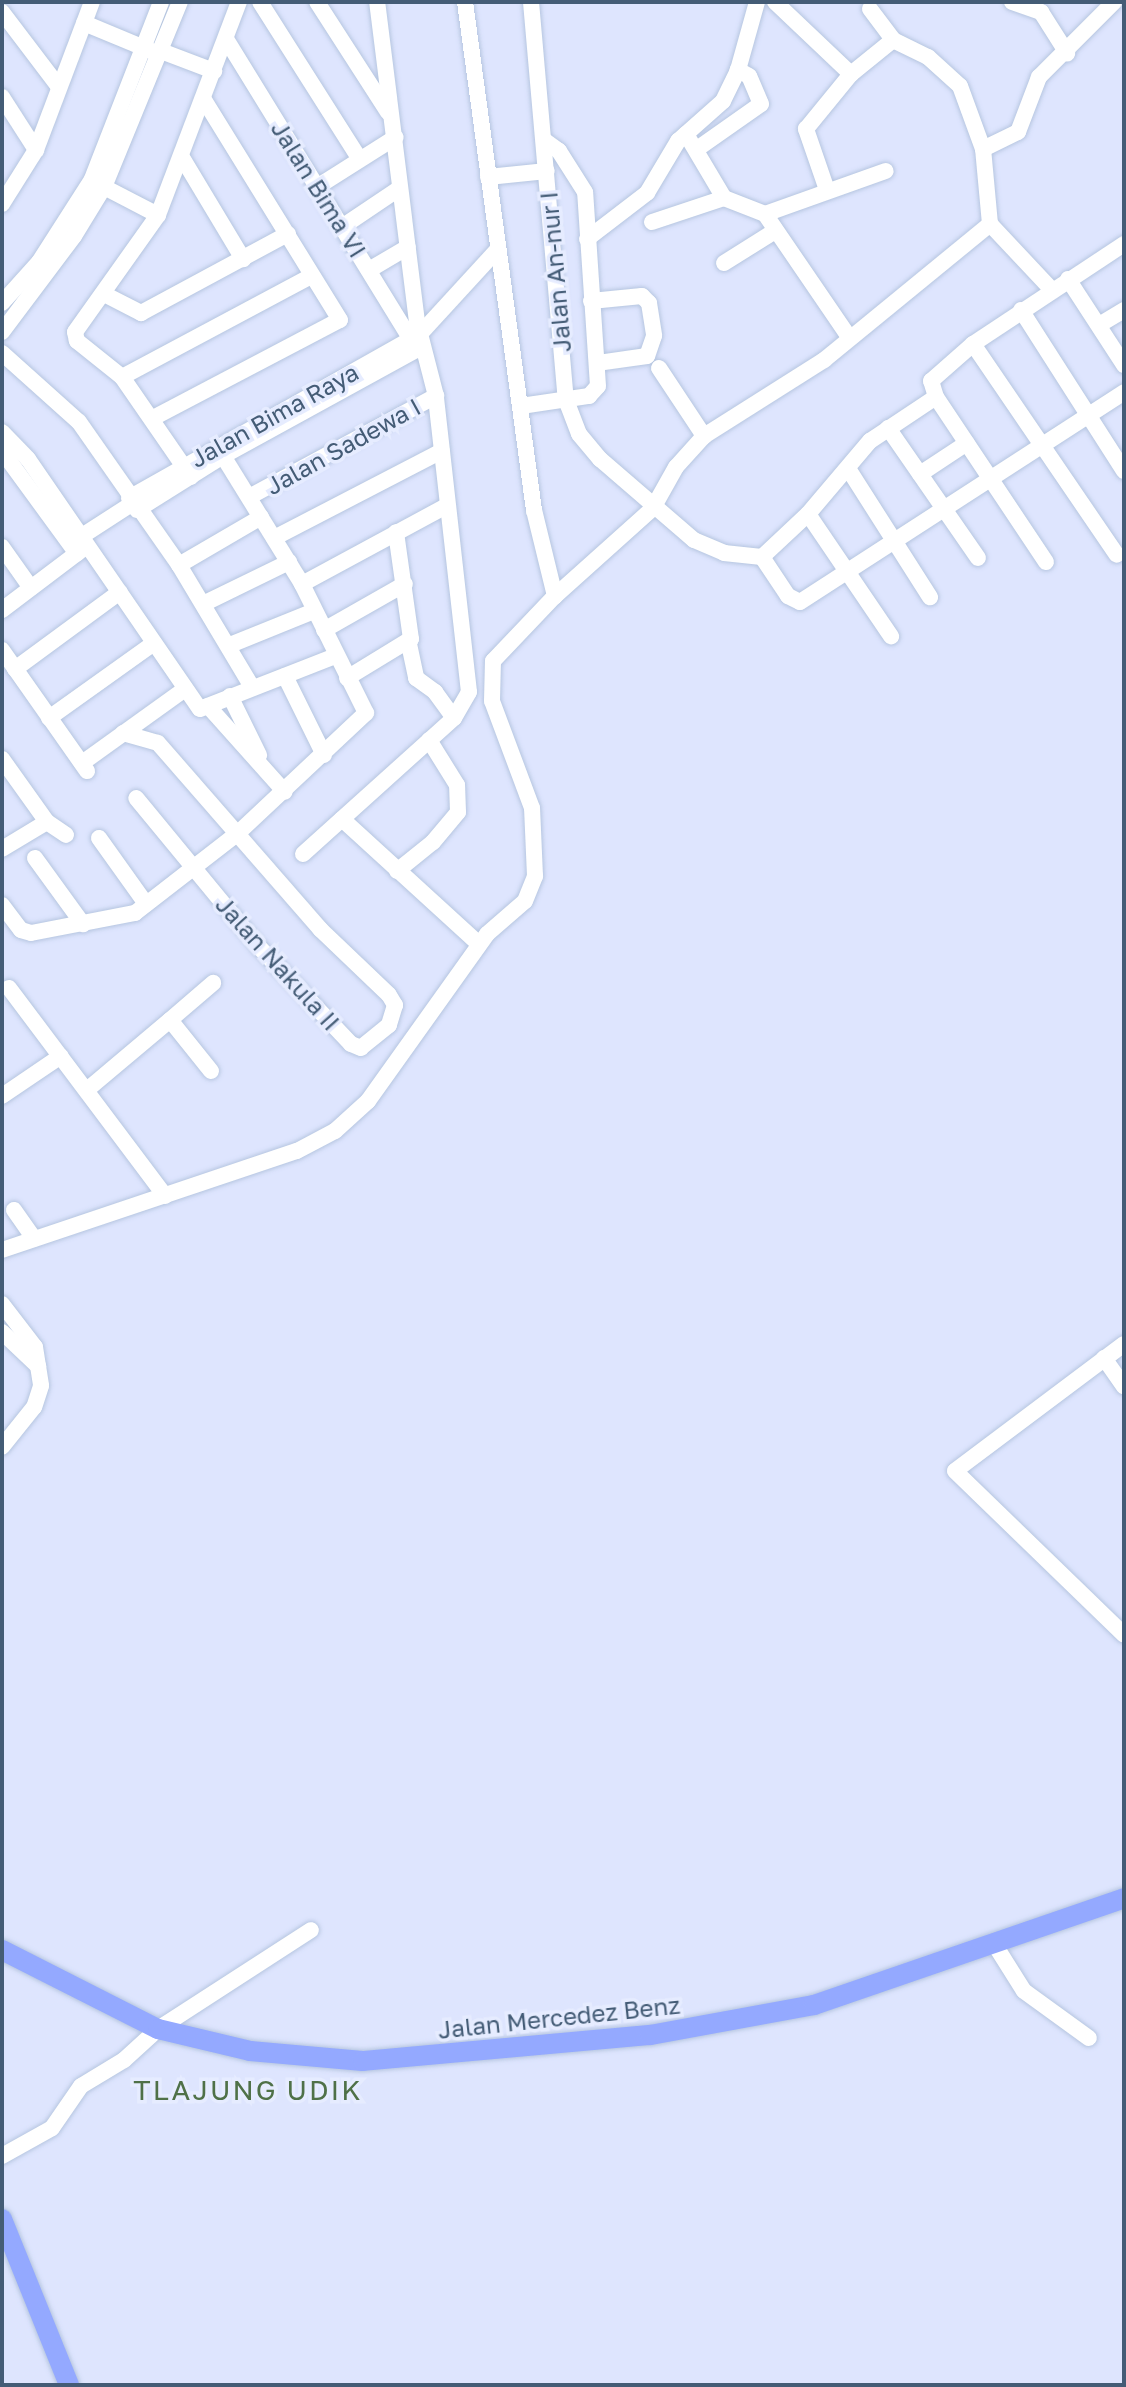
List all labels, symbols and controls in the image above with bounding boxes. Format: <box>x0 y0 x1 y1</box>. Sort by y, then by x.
street label: Jalan Bima VI <box>266 115 372 263</box>
street label: Jalan An-nur I <box>534 191 576 353</box>
street label: Jalan Bima Raya <box>185 357 363 473</box>
street label: Jalan Sadewa I <box>261 392 425 500</box>
street label: Jalan Nakula II <box>210 890 346 1036</box>
street label: Jalan Mercedez Benz <box>436 1990 682 2044</box>
district label: TLAJUNG UDIK <box>133 2073 363 2107</box>

